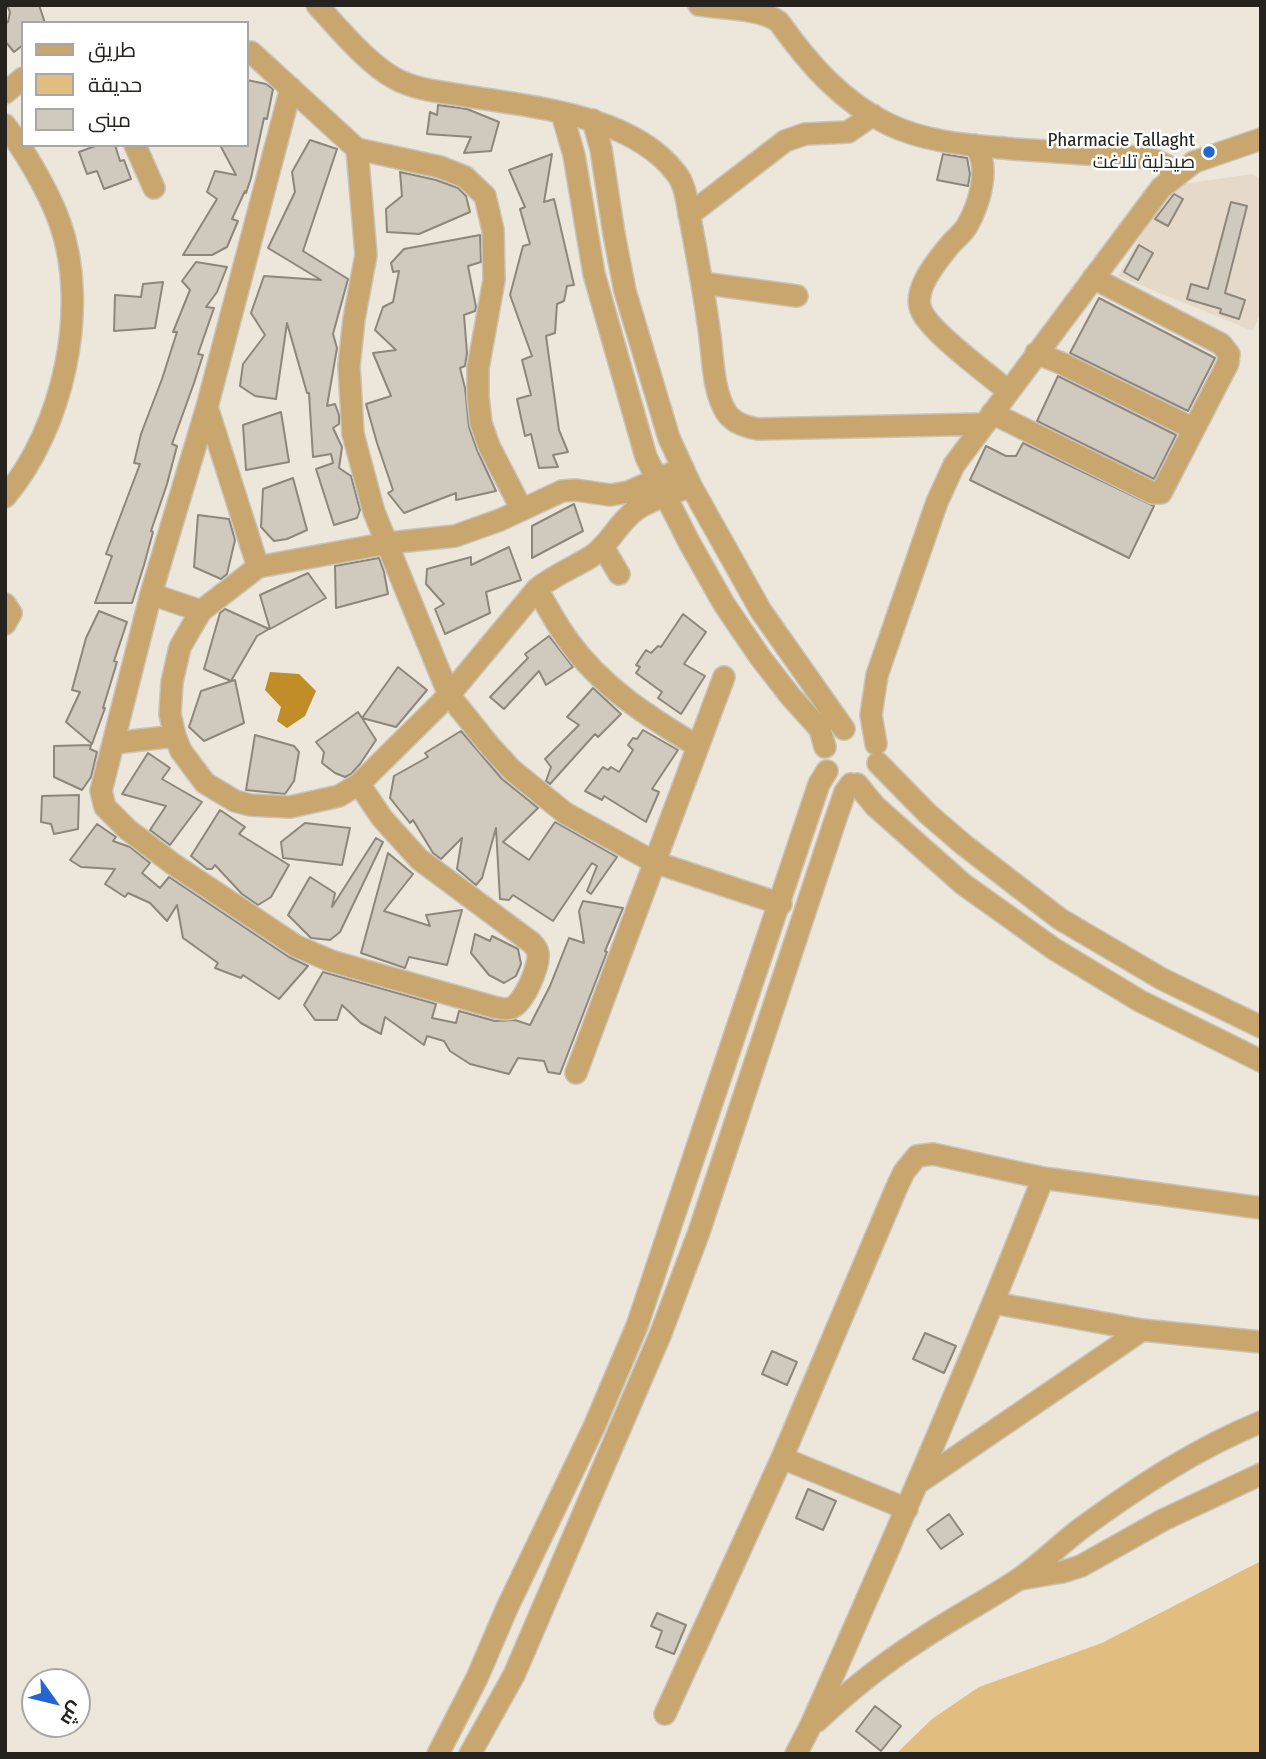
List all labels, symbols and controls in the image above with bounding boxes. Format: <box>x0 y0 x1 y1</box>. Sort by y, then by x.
legend <box>21 21 248 147</box>
text: طريق <box>88 37 136 63</box>
text: حديقة <box>88 72 142 98</box>
text: مبنى <box>88 107 131 133</box>
place label: Pharmacie Tallaght صيدلية تلاغت <box>1048 130 1195 174</box>
marker: Pharmacie Tallaght صيدلية تلاغت <box>1201 144 1217 160</box>
north arrow <box>21 1668 91 1738</box>
text: ش <box>56 1697 89 1730</box>

